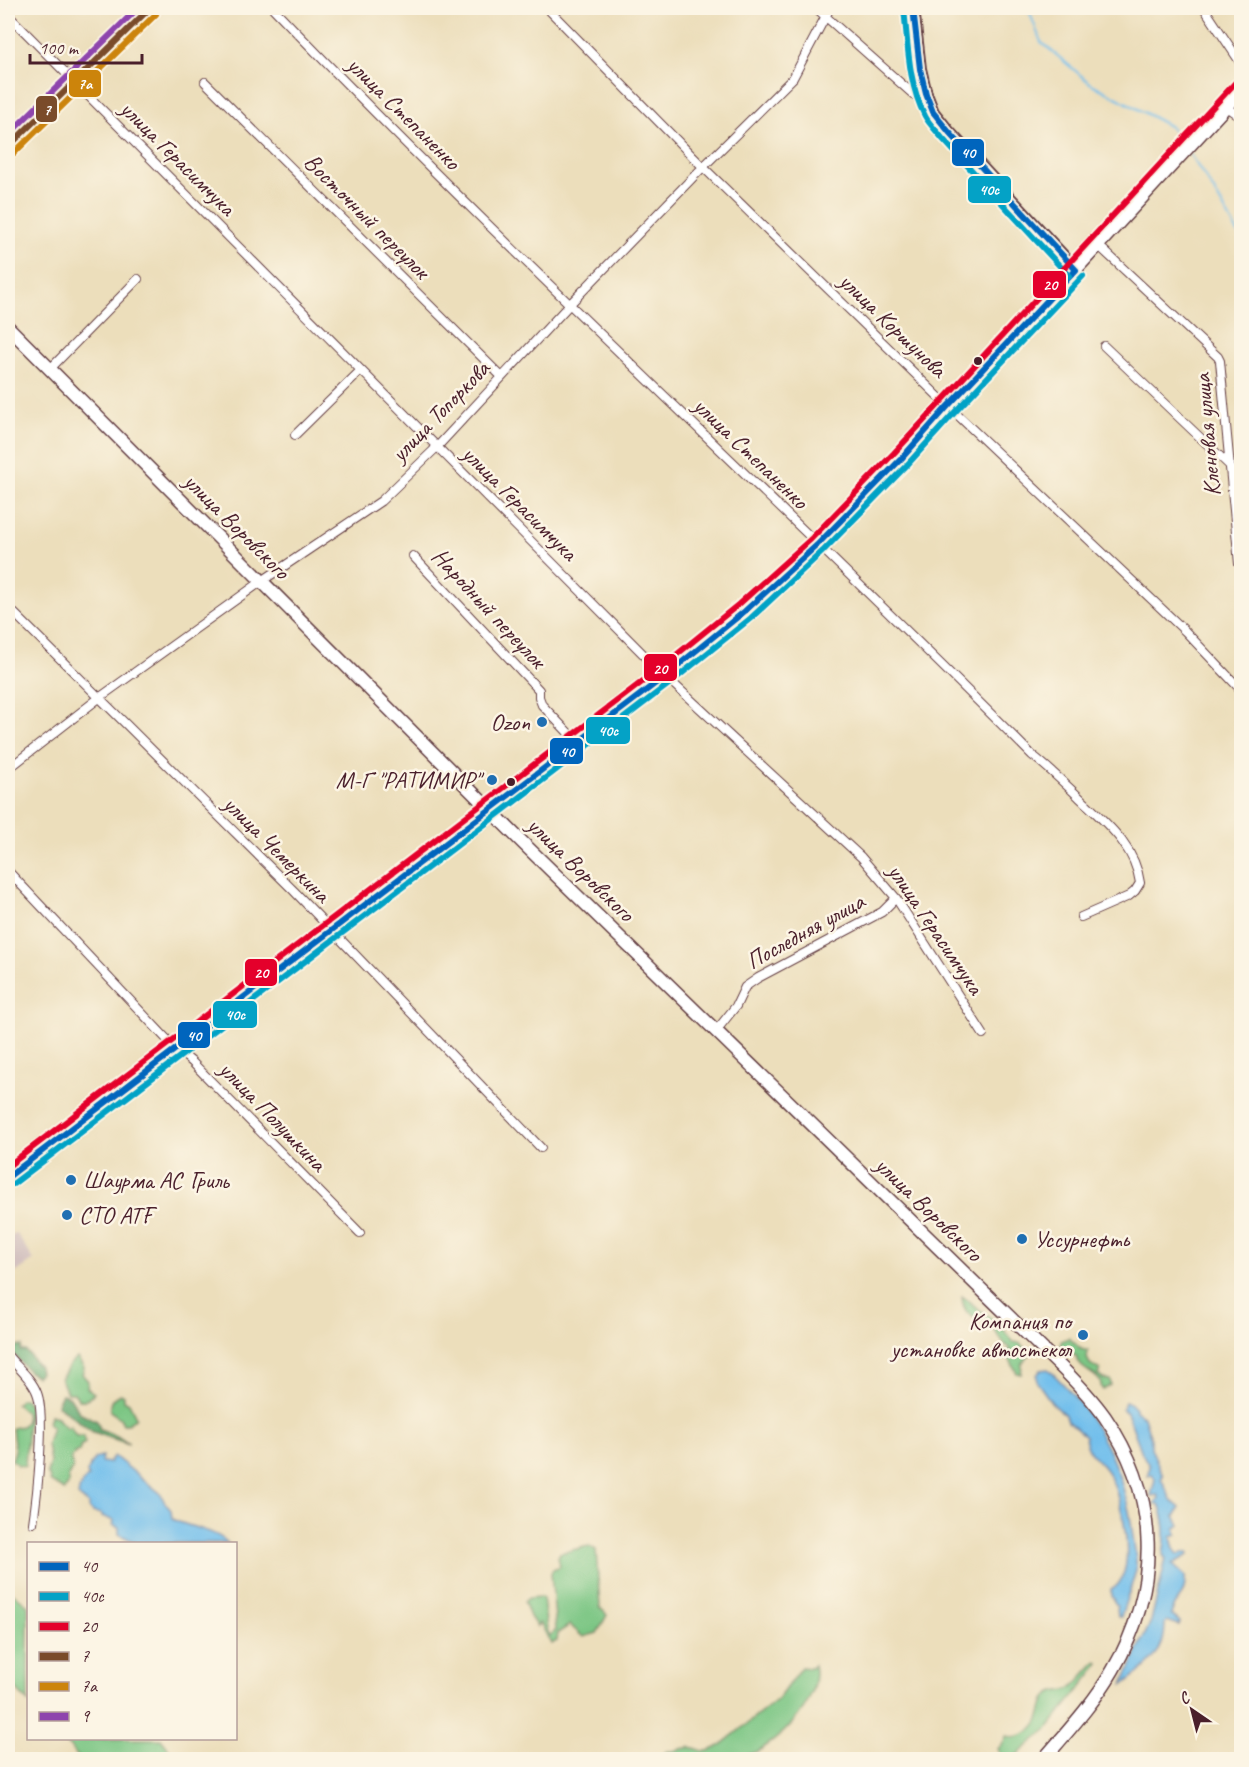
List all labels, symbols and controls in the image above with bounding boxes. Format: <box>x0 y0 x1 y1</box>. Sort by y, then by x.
scale bar <box>30 27 142 65</box>
text: 100 m <box>39 37 80 59</box>
street label: улица Степаненко <box>340 49 468 177</box>
line badge: 7а <box>68 69 102 98</box>
text: 7а <box>78 74 94 94</box>
street label: улица Герасимчука <box>113 93 243 223</box>
line badge: 7 <box>35 95 58 123</box>
text: 7 <box>43 100 52 120</box>
line badge: 40 <box>951 138 985 167</box>
text: 40 <box>961 143 977 163</box>
street label: Восточный переулок <box>298 147 438 287</box>
line badge: 40с <box>967 175 1012 204</box>
text: 40с <box>979 180 1000 200</box>
street label: улица Коршунова <box>831 265 954 385</box>
line badge: 20 <box>1032 270 1067 299</box>
text: 20 <box>1043 275 1059 295</box>
street label: улица Топоркова <box>383 353 497 469</box>
unlabelled marker <box>972 355 984 367</box>
street label: Кленовая улица <box>1187 371 1227 498</box>
street label: улица Степаненко <box>686 389 816 516</box>
street label: улица Герасимчука <box>455 438 585 568</box>
street label: улица Воровского <box>176 465 298 587</box>
street label: Народный переулок <box>425 541 554 676</box>
line badge: 20 <box>643 653 678 682</box>
text: 20 <box>653 659 669 679</box>
place label: Ozon <box>491 707 530 737</box>
marker: Ozon <box>535 715 549 729</box>
line badge: 40с <box>585 716 631 745</box>
text: 40с <box>598 721 619 741</box>
line badge: 40 <box>549 737 584 765</box>
text: 40 <box>560 742 576 762</box>
place label: М-Г "РАТИМИР" <box>336 765 485 795</box>
marker: М-Г "РАТИМИР" <box>485 773 499 787</box>
unlabelled marker <box>505 776 517 788</box>
street label: улица Чемеркина <box>216 788 338 910</box>
street label: улица Воровского <box>519 809 642 929</box>
street label: улица Герасимчука <box>880 856 991 1001</box>
street label: Последняя улица <box>741 885 871 976</box>
line badge: 20 <box>244 958 278 987</box>
text: 20 <box>254 963 270 983</box>
line badge: 40с <box>212 1000 258 1029</box>
text: 40с <box>225 1005 246 1025</box>
line badge: 40 <box>177 1021 211 1049</box>
text: 40 <box>187 1026 203 1046</box>
street label: улица Полушкина <box>211 1053 334 1179</box>
street label: улица Воровского <box>867 1149 990 1269</box>
place label: Шаурма АС Гриль <box>83 1165 230 1195</box>
marker: Шаурма АС Гриль <box>64 1173 78 1187</box>
place label: СТО ATF <box>79 1200 158 1230</box>
marker: СТО ATF <box>60 1208 74 1222</box>
place label: Уссурнефть <box>1034 1224 1131 1254</box>
marker: Уссурнефть <box>1015 1232 1029 1246</box>
place label: Компания по установке автостекол <box>889 1306 1074 1364</box>
marker: Компания по установке автостекол <box>1076 1328 1090 1342</box>
legend <box>27 1542 237 1740</box>
text: 40 <box>81 1555 99 1577</box>
text: 40с <box>81 1585 105 1607</box>
text: 20 <box>81 1615 99 1637</box>
text: 7 <box>81 1645 90 1667</box>
text: 7а <box>81 1675 98 1697</box>
north arrow <box>1162 1680 1222 1740</box>
text: С <box>1175 1687 1195 1709</box>
text: 9 <box>81 1705 91 1727</box>

